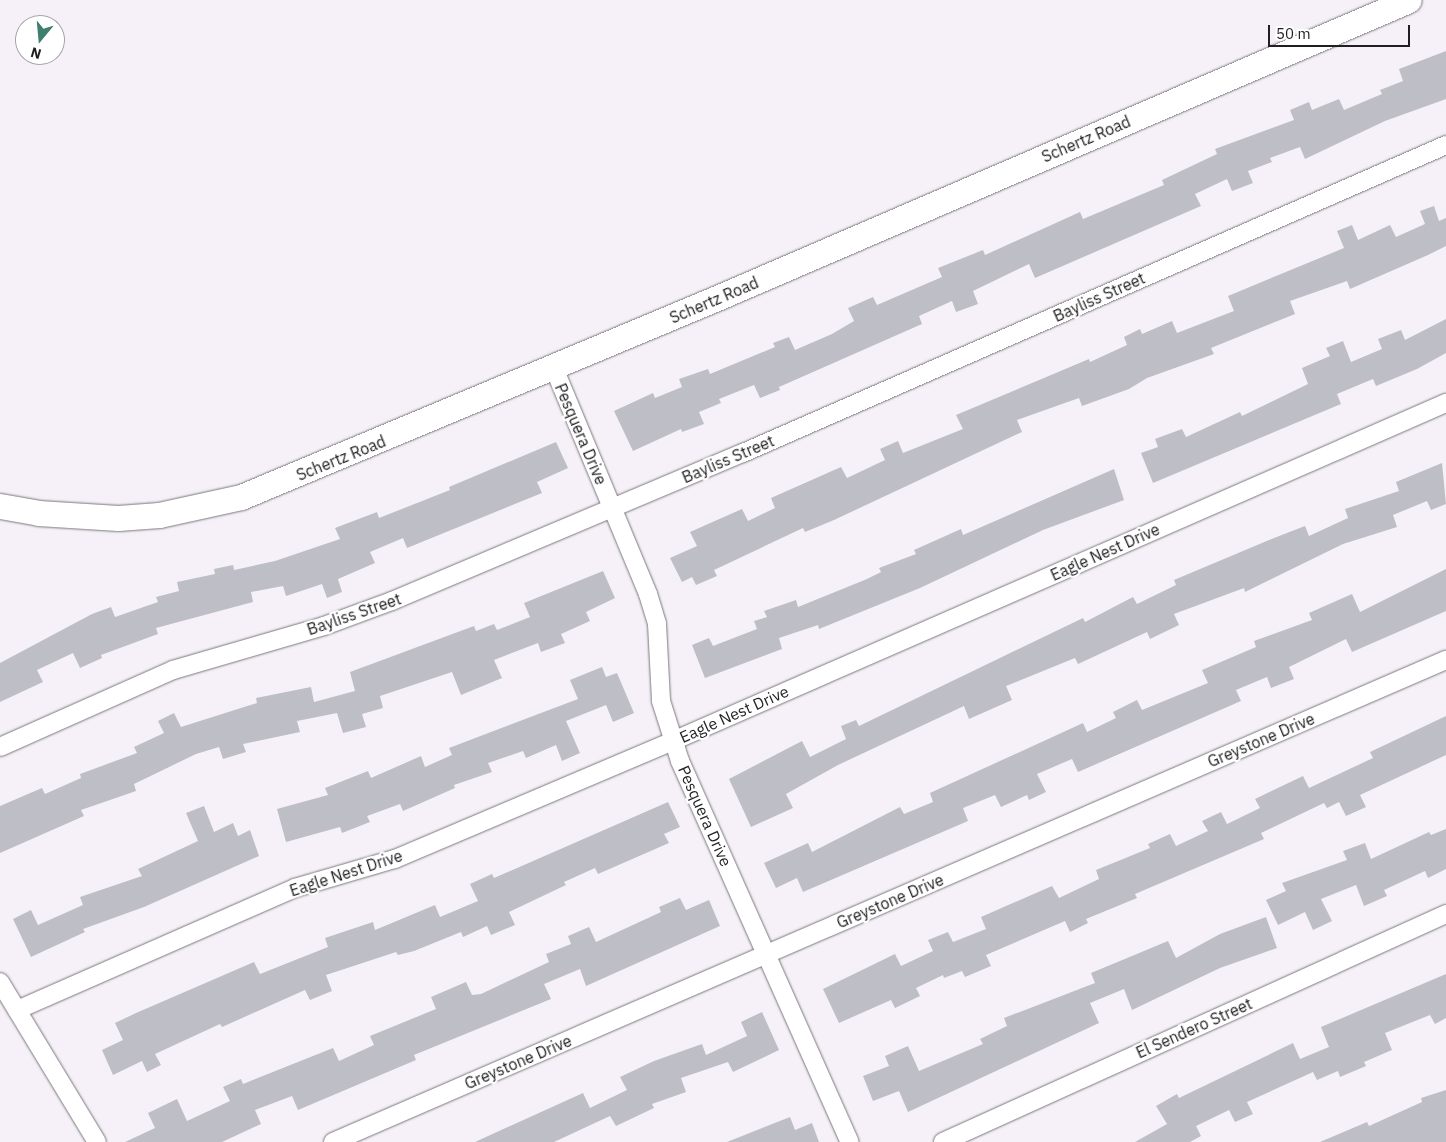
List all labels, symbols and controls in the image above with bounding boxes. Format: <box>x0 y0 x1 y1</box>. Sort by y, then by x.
north arrow <box>15 15 65 65</box>
scale bar <box>1271 15 1414 47</box>
text: 50 m <box>1276 24 1311 43</box>
text: N <box>28 43 43 63</box>
street label: Schertz Road <box>1039 112 1133 166</box>
street label: Bayliss Street <box>1050 268 1148 326</box>
street label: Schertz Road <box>667 273 761 327</box>
street label: Pesquera Drive <box>551 380 611 488</box>
street label: Schertz Road <box>293 431 389 485</box>
street label: Bayliss Street <box>679 431 777 487</box>
street label: Eagle Nest Drive <box>1047 519 1163 585</box>
street label: Bayliss Street <box>304 589 404 639</box>
street label: Eagle Nest Drive <box>676 681 792 747</box>
street label: Greystone Drive <box>1205 709 1317 771</box>
street label: Pesquera Drive <box>674 763 736 869</box>
street label: Eagle Nest Drive <box>287 846 405 900</box>
street label: Greystone Drive <box>834 870 946 932</box>
street label: El Sendero Street <box>1133 994 1255 1062</box>
street label: Greystone Drive <box>462 1031 574 1093</box>

